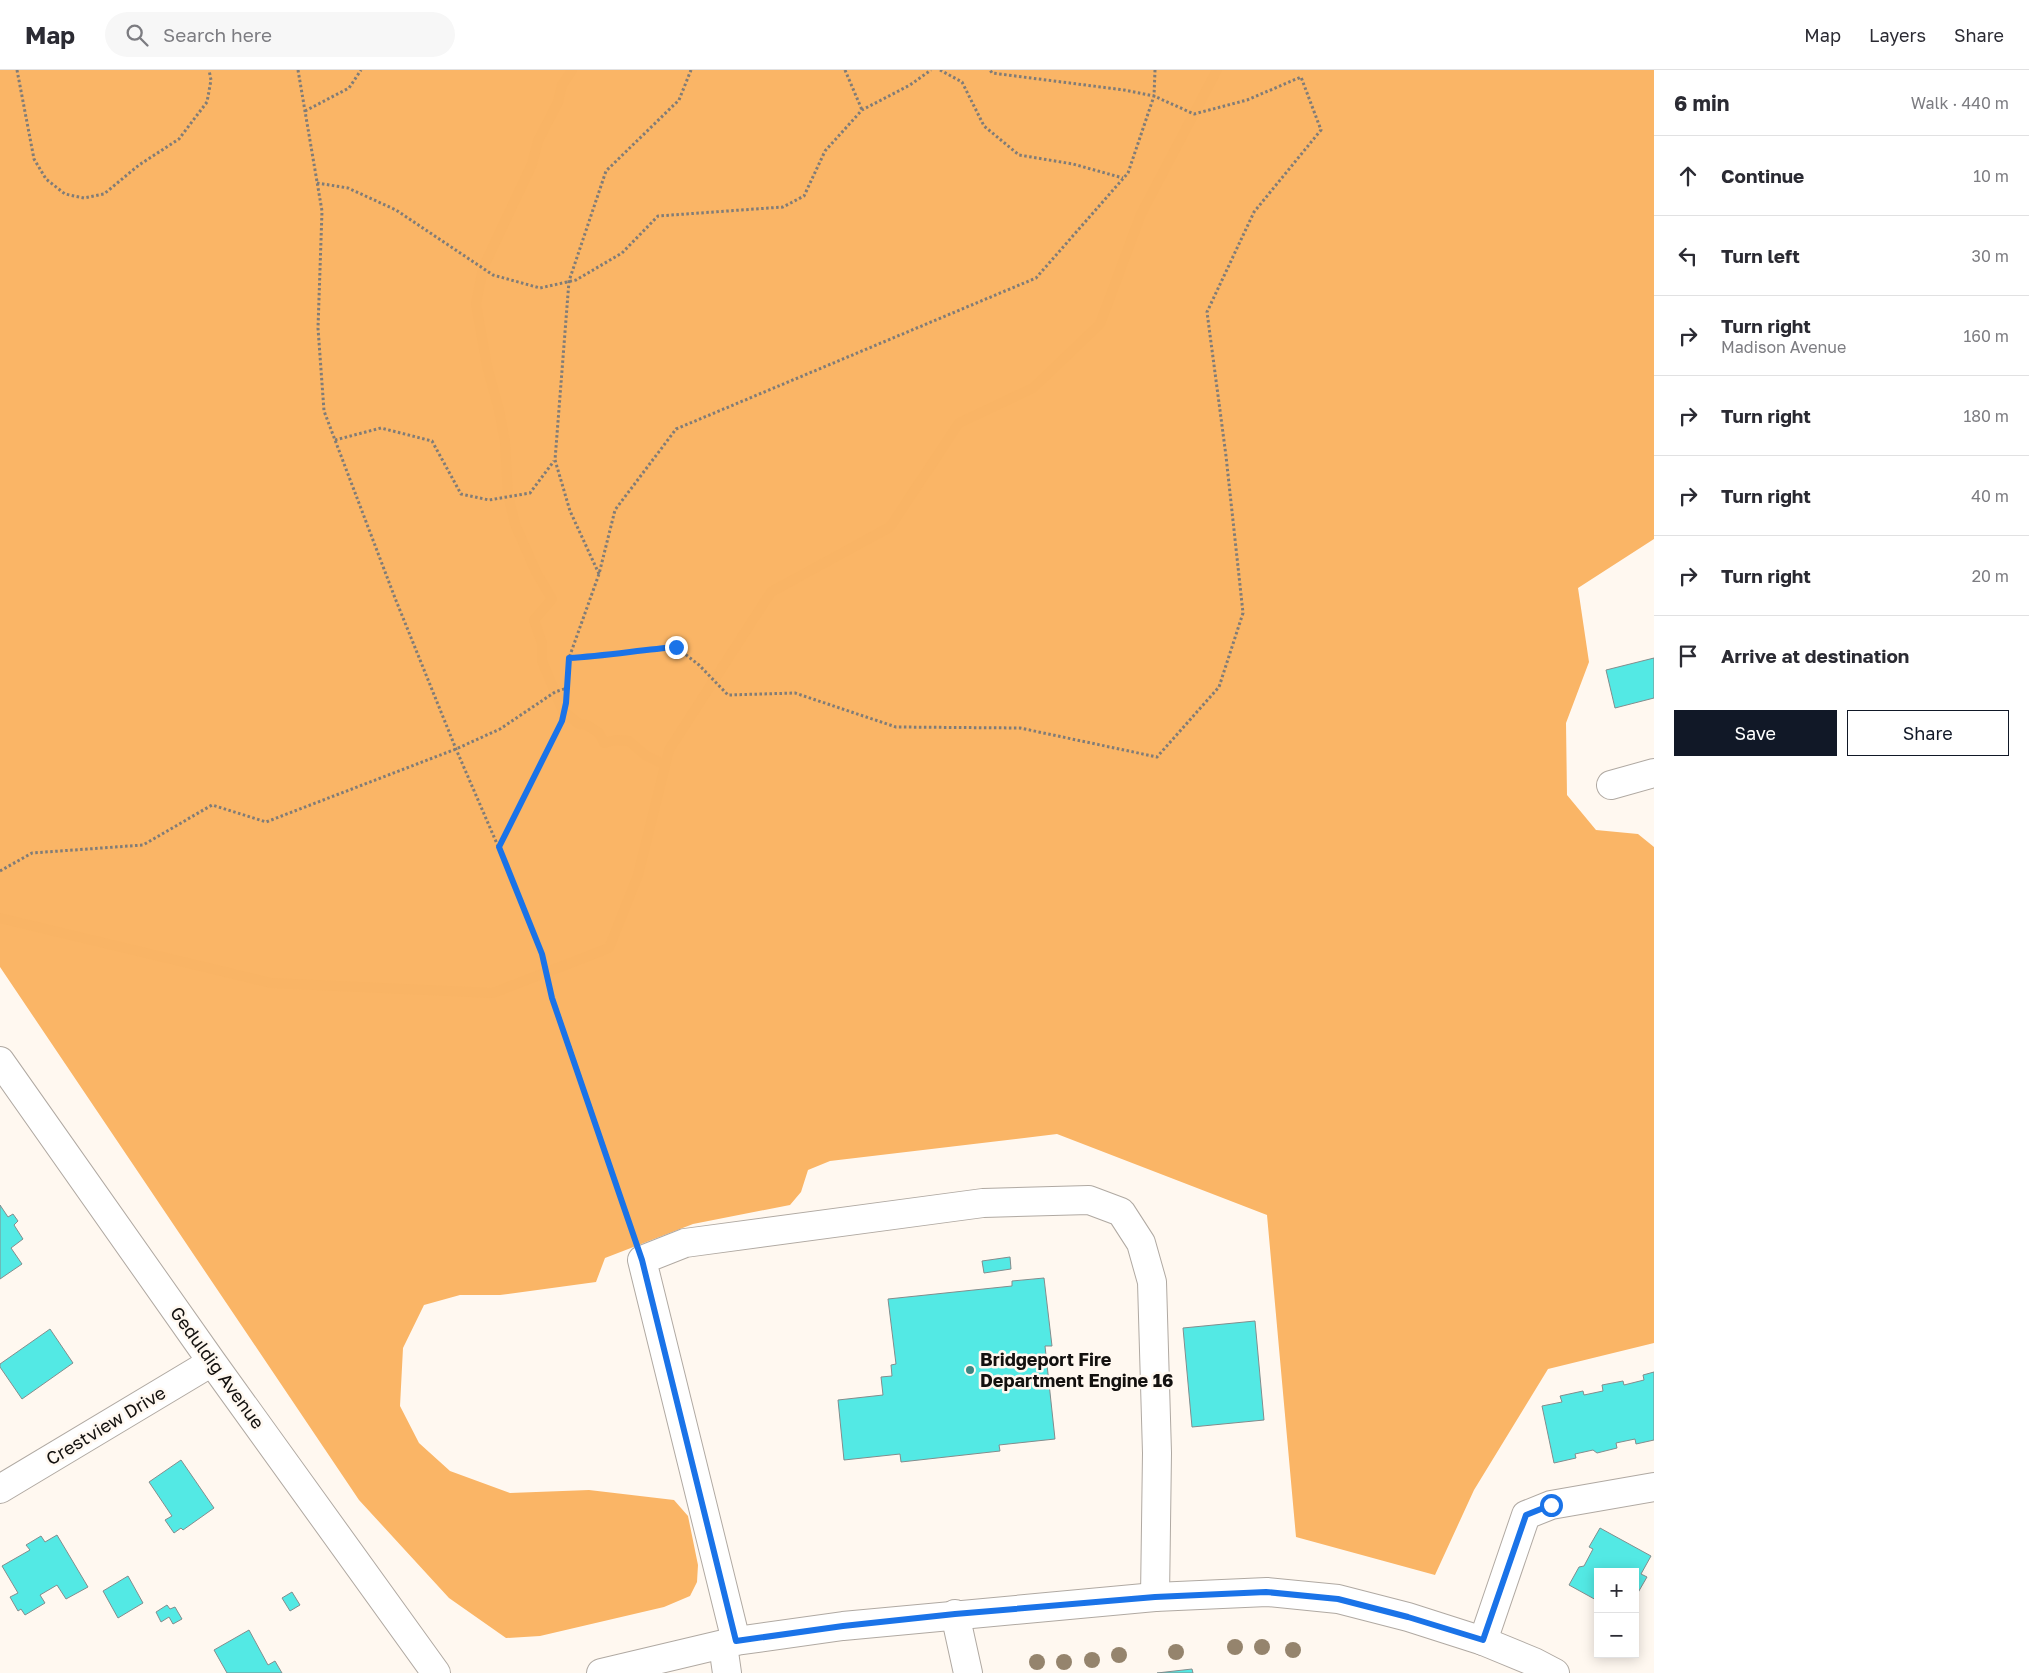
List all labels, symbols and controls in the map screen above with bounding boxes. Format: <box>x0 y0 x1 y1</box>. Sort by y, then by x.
search box <box>105 12 455 57</box>
text: Map <box>25 20 75 49</box>
icon: search <box>123 21 151 49</box>
text: Search here <box>163 23 272 46</box>
text: Map <box>1804 24 1841 46</box>
text: Layers <box>1869 24 1926 46</box>
text: Share <box>1954 24 2004 46</box>
text: 6 min <box>1674 90 1729 116</box>
text: Walk · 440 m <box>1911 93 2009 113</box>
icon: ahead <box>1674 162 1702 190</box>
text: Continue <box>1721 164 1804 187</box>
text: 10 m <box>1973 166 2009 186</box>
icon: left <box>1674 242 1702 270</box>
text: Turn left <box>1721 244 1800 267</box>
text: 30 m <box>1972 246 2009 266</box>
text: Turn right <box>1721 314 1811 337</box>
icon: right <box>1674 322 1702 350</box>
text: 160 m <box>1963 326 2009 346</box>
text: Madison Avenue <box>1721 337 1846 357</box>
icon: right <box>1674 402 1702 430</box>
text: Turn right <box>1721 404 1811 427</box>
text: 180 m <box>1963 406 2009 426</box>
icon: right <box>1674 482 1702 510</box>
text: Turn right <box>1721 484 1811 507</box>
text: 40 m <box>1971 486 2009 506</box>
icon: right <box>1674 562 1702 590</box>
text: Turn right <box>1721 564 1811 587</box>
text: 20 m <box>1972 566 2009 586</box>
route end <box>665 636 688 659</box>
icon: arrive <box>1674 642 1702 670</box>
text: Arrive at destination <box>1721 644 1909 667</box>
button: Save <box>1674 710 1837 756</box>
button: Share <box>1847 710 2009 756</box>
street label: Geduldig Avenue <box>166 1302 270 1433</box>
place label: Bridgeport Fire Department Engine 16 <box>980 1348 1173 1391</box>
marker: Bridgeport Fire Department Engine 16 <box>964 1364 976 1376</box>
street label: Crestview Drive <box>42 1381 169 1469</box>
route start <box>1540 1494 1563 1517</box>
map controls <box>1594 1568 1639 1658</box>
button: + <box>1594 1568 1639 1613</box>
button: − <box>1594 1613 1639 1658</box>

